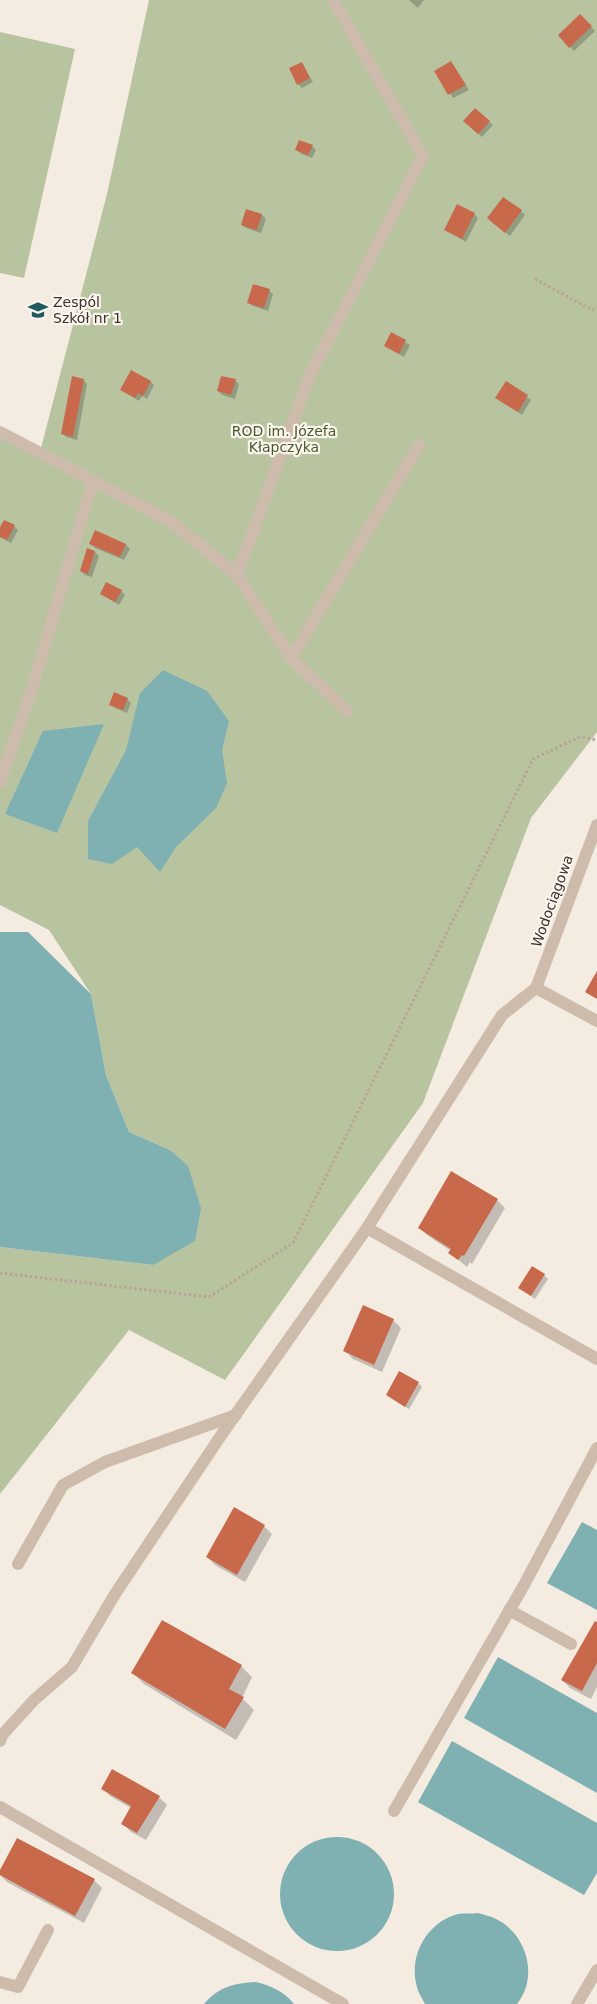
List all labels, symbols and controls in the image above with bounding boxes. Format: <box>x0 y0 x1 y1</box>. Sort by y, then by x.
place label: Zespól Szkół nr 1 <box>53 294 122 326</box>
school or university icon: Zespól Szkół nr 1 <box>27 299 49 321</box>
park label: ROD im. Józefa Kłapczyka <box>232 423 336 455</box>
street label: Wodociągowa <box>528 853 576 949</box>

